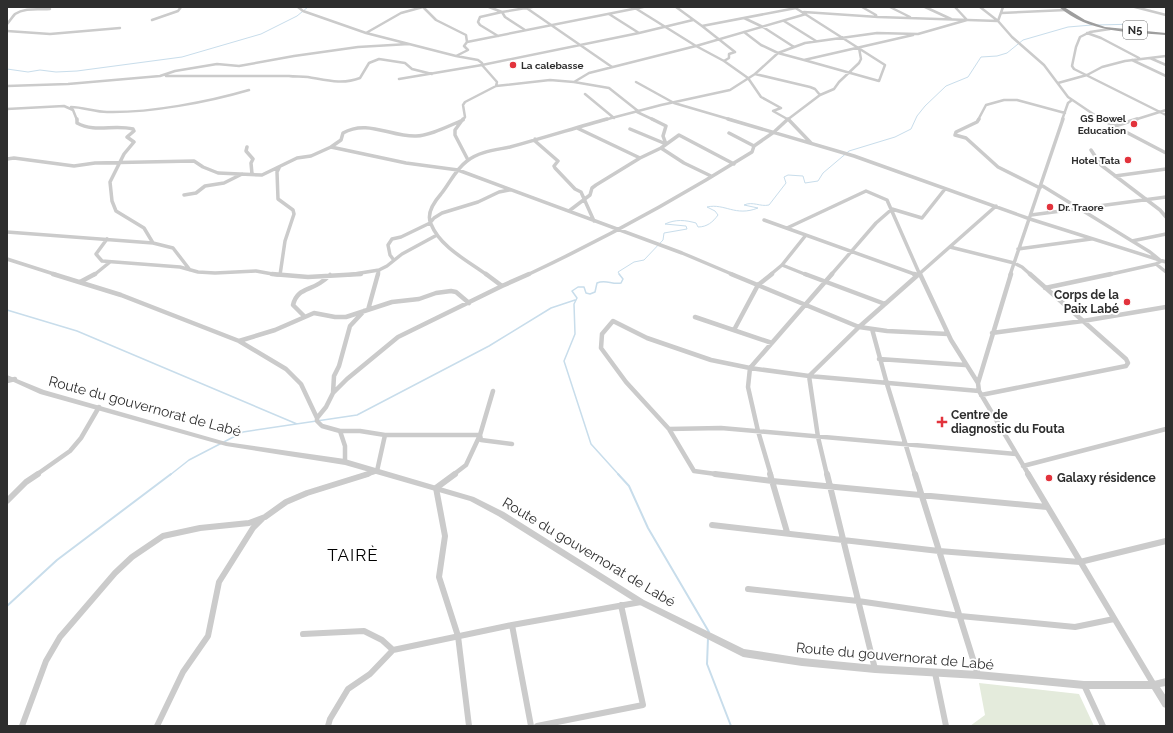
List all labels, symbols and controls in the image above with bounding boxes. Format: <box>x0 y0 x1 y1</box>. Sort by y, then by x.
road number: N5 <box>1123 21 1147 39</box>
marker: La calebasse <box>508 60 518 70</box>
place label: La calebasse <box>521 60 583 71</box>
place label: GS Bowel Education <box>1078 113 1127 136</box>
marker: GS Bowel Education <box>1129 119 1139 129</box>
place label: Hotel Tata <box>1071 155 1120 166</box>
marker: Hotel Tata <box>1123 155 1133 165</box>
marker: Dr. Traore <box>1045 202 1055 212</box>
place label: Dr. Traore <box>1058 202 1104 213</box>
place label: Corps de la Paix Labé <box>1054 288 1119 316</box>
marker: Corps de la Paix Labé <box>1122 297 1132 307</box>
street label: Route du gouvernorat de Labé <box>47 373 243 439</box>
place label: Centre de diagnostic du Fouta <box>951 408 1065 436</box>
marker: Centre de diagnostic du Fouta <box>936 416 948 428</box>
place label: Galaxy résidence <box>1057 471 1156 485</box>
marker: Galaxy résidence <box>1044 473 1054 483</box>
street label: Route du gouvernorat de Labé <box>500 494 678 610</box>
district label: TAIRÈ <box>327 545 379 565</box>
street label: Route du gouvernorat de Labé <box>795 639 995 673</box>

